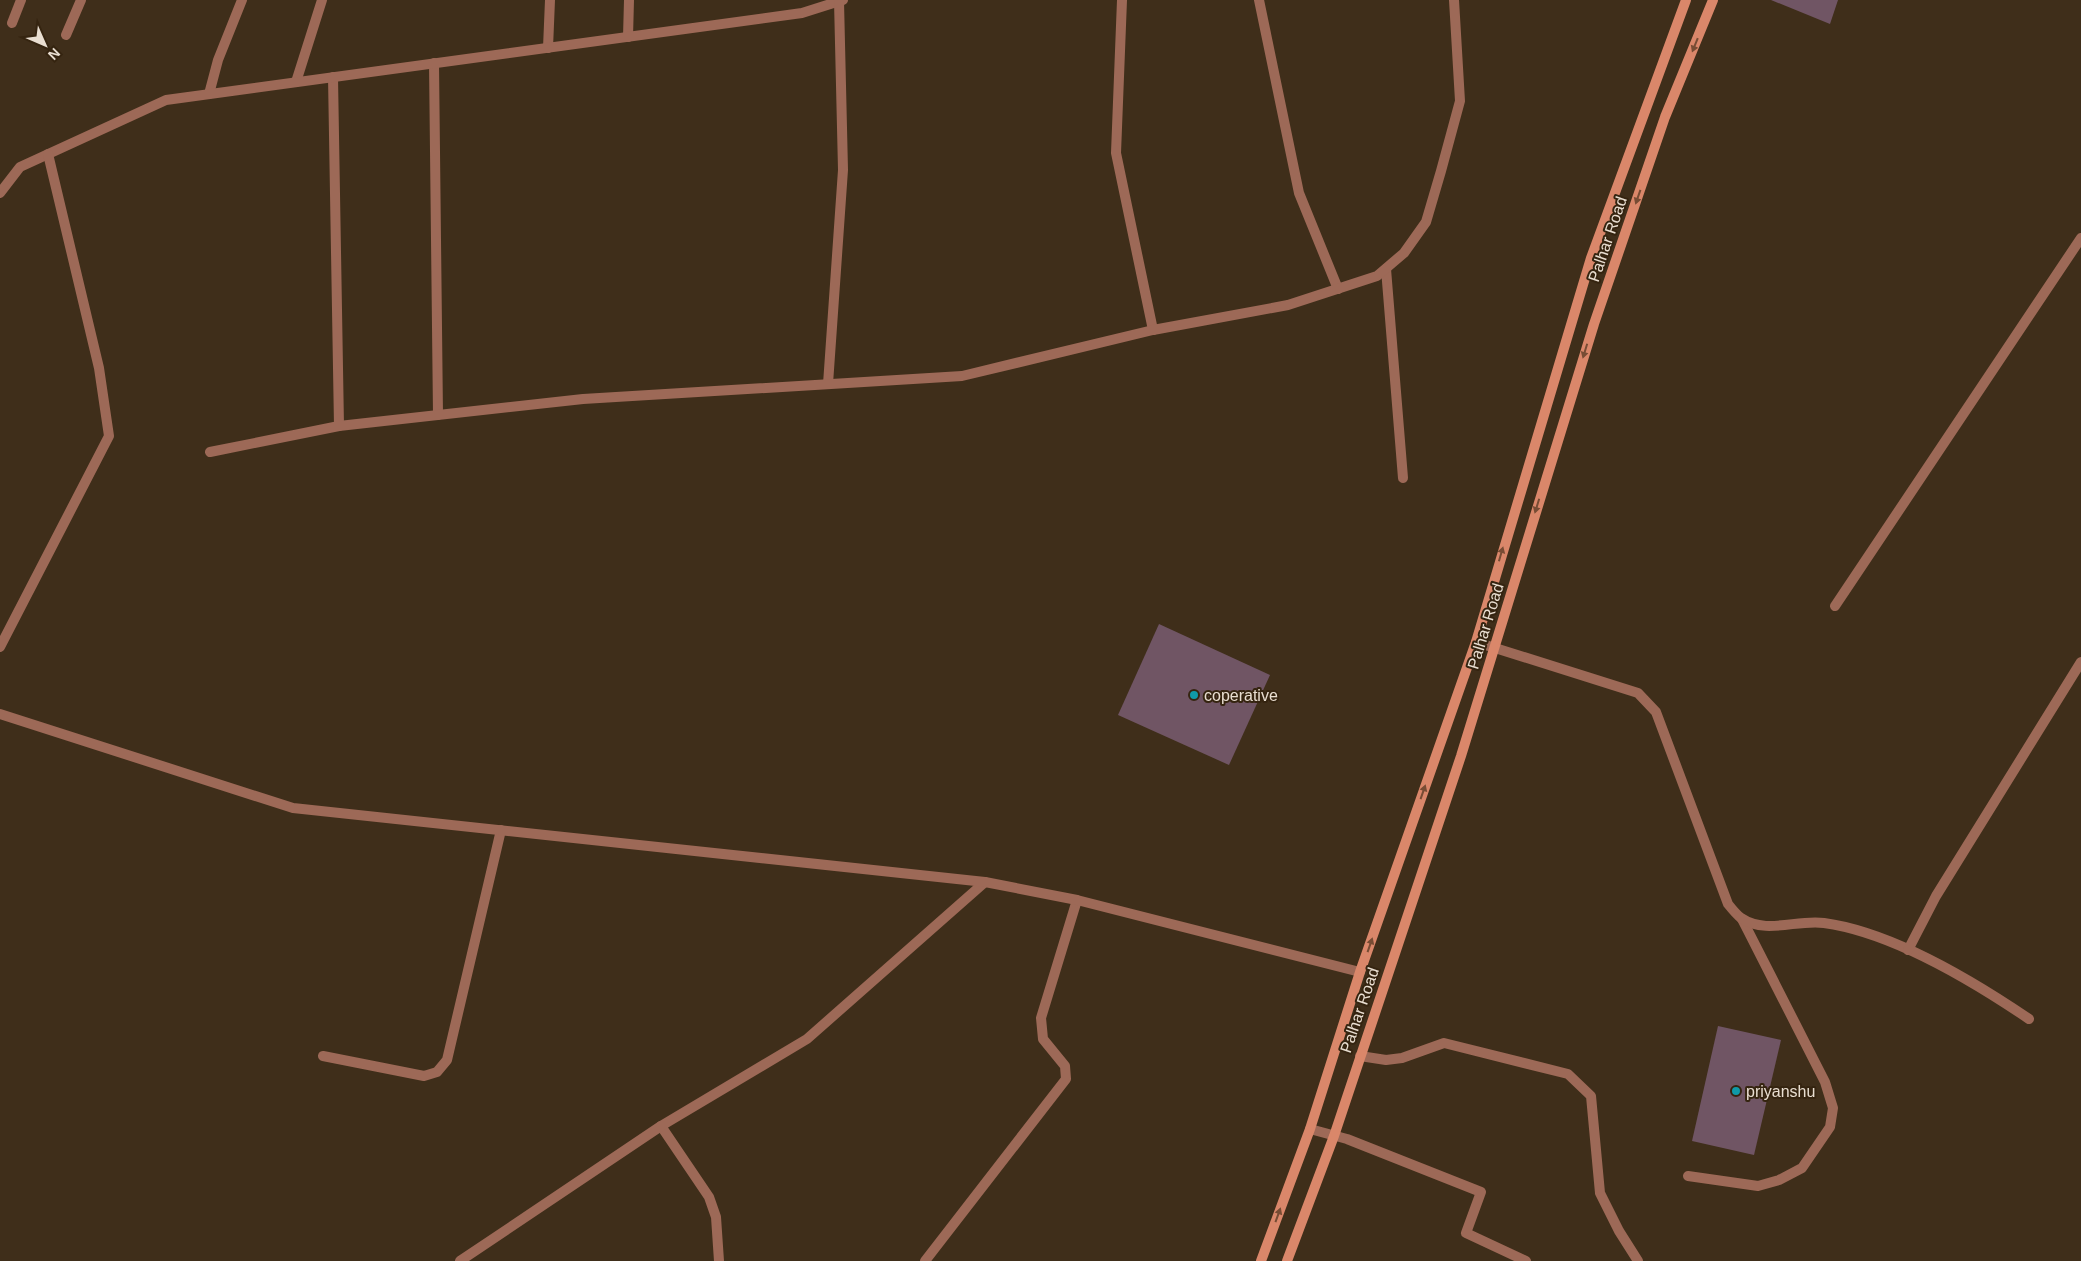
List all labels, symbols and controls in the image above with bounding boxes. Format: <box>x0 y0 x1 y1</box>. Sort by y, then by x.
north arrow <box>20 20 70 70</box>
one-way arrow <box>1690 38 1698 52</box>
text: N <box>45 45 63 63</box>
one-way arrow <box>1633 190 1641 205</box>
street label: Palhar Road <box>1585 194 1630 284</box>
one-way arrow <box>1581 344 1589 359</box>
one-way arrow <box>1533 499 1541 514</box>
one-way arrow <box>1497 547 1505 562</box>
street label: Palhar Road <box>1464 581 1507 671</box>
place label: coperative <box>1204 687 1278 704</box>
marker: coperative <box>1188 689 1200 701</box>
one-way arrow <box>1420 784 1428 799</box>
one-way arrow <box>1366 938 1374 953</box>
street label: Palhar Road <box>1337 965 1382 1055</box>
place label: priyanshu <box>1746 1083 1815 1100</box>
marker: priyanshu <box>1730 1085 1742 1097</box>
one-way arrow <box>1275 1208 1282 1223</box>

